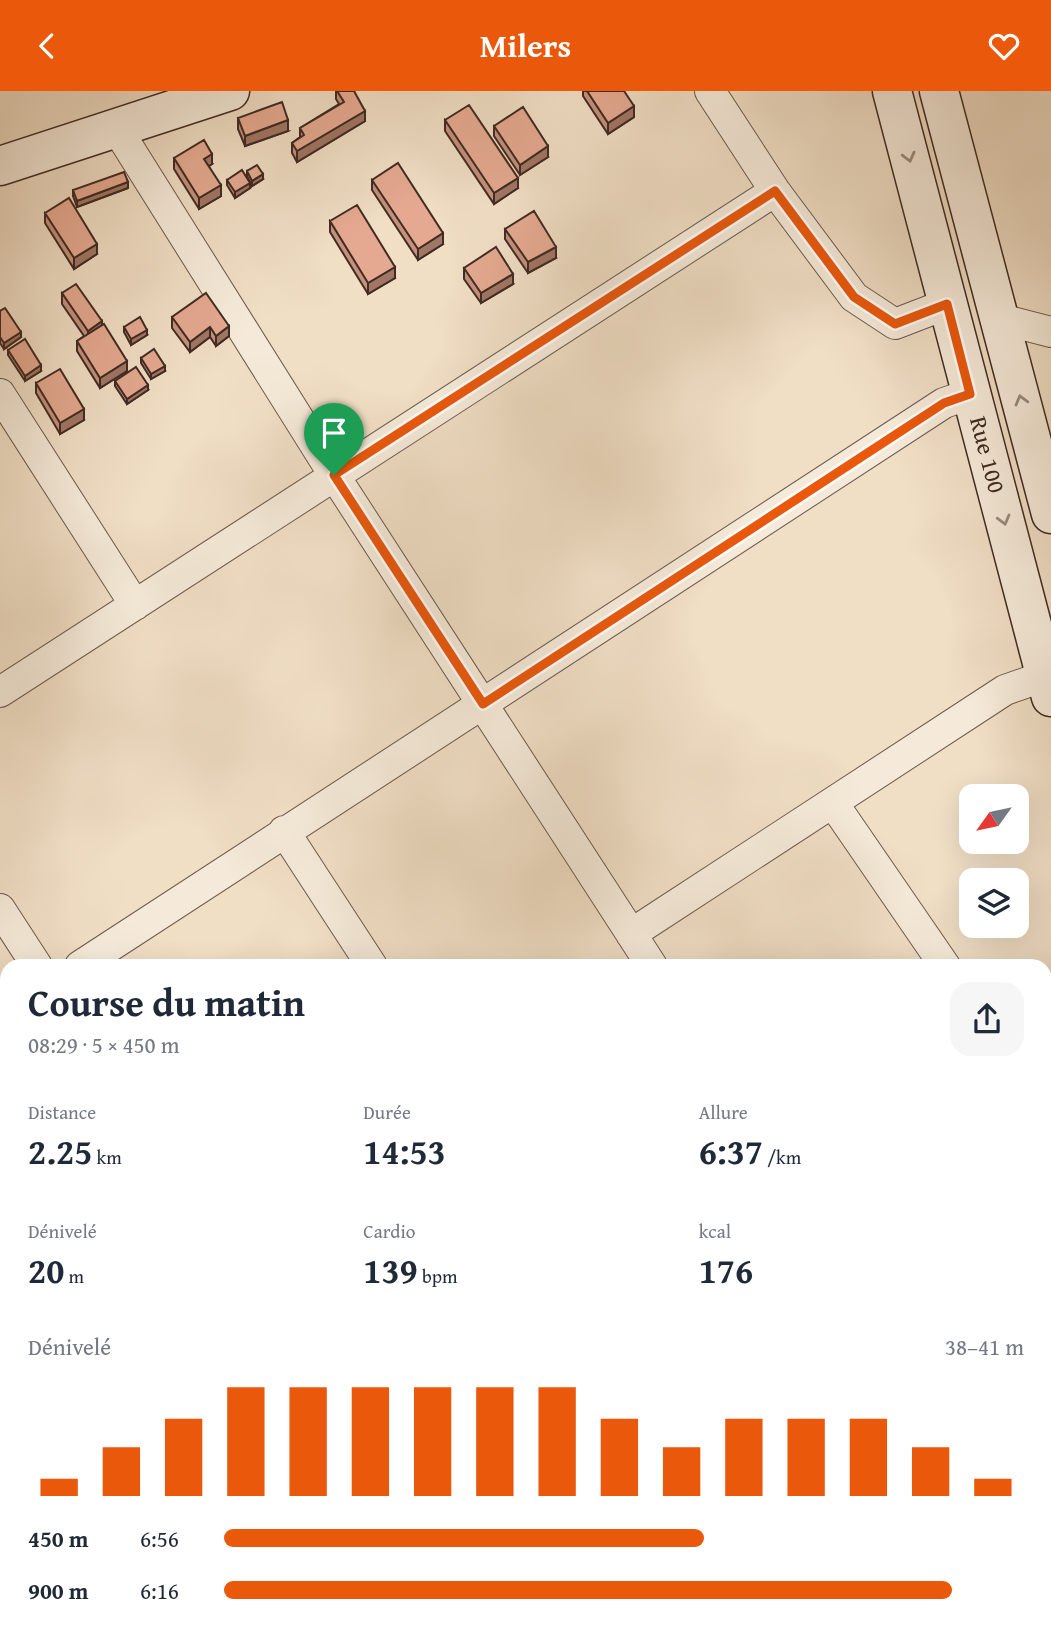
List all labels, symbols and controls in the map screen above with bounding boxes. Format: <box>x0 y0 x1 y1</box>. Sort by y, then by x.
text: Milers <box>480 22 571 69</box>
icon: back <box>28 27 66 65</box>
icon: heart <box>985 27 1023 65</box>
one-way arrow <box>901 151 915 163</box>
one-way arrow <box>1015 394 1029 406</box>
pin <box>304 403 364 475</box>
street label: Rue 100 <box>961 412 1015 497</box>
icon: arrive <box>315 414 353 452</box>
one-way arrow <box>995 513 1010 525</box>
north arrow <box>959 784 1029 854</box>
map controls <box>959 784 1029 938</box>
button: layers <box>959 868 1029 938</box>
text: Course du matin <box>28 974 305 1030</box>
button: share <box>950 982 1024 1056</box>
text: 08:29 · 5 × 450 m <box>28 1028 180 1061</box>
text: Distance <box>28 1098 96 1126</box>
text: Durée <box>363 1098 411 1126</box>
text: Allure <box>699 1098 748 1126</box>
text: 2.25 <box>28 1126 92 1177</box>
text: 14:53 <box>363 1126 446 1177</box>
text: 6:37 <box>699 1126 763 1177</box>
text: km <box>92 1143 122 1171</box>
text: /km <box>763 1143 801 1171</box>
text: Dénivelé <box>28 1217 97 1245</box>
text: Cardio <box>363 1217 415 1245</box>
text: kcal <box>699 1217 731 1245</box>
text: 20 <box>28 1245 64 1296</box>
text: 139 <box>363 1245 418 1296</box>
text: 176 <box>699 1245 753 1296</box>
text: m <box>64 1262 84 1290</box>
text: bpm <box>418 1262 458 1290</box>
text: Dénivelé <box>28 1330 111 1363</box>
text: 38–41 m <box>945 1330 1024 1363</box>
text: 450 m <box>28 1522 89 1555</box>
text: 6:56 <box>140 1522 179 1555</box>
text: 900 m <box>28 1574 89 1607</box>
text: 6:16 <box>140 1574 179 1607</box>

